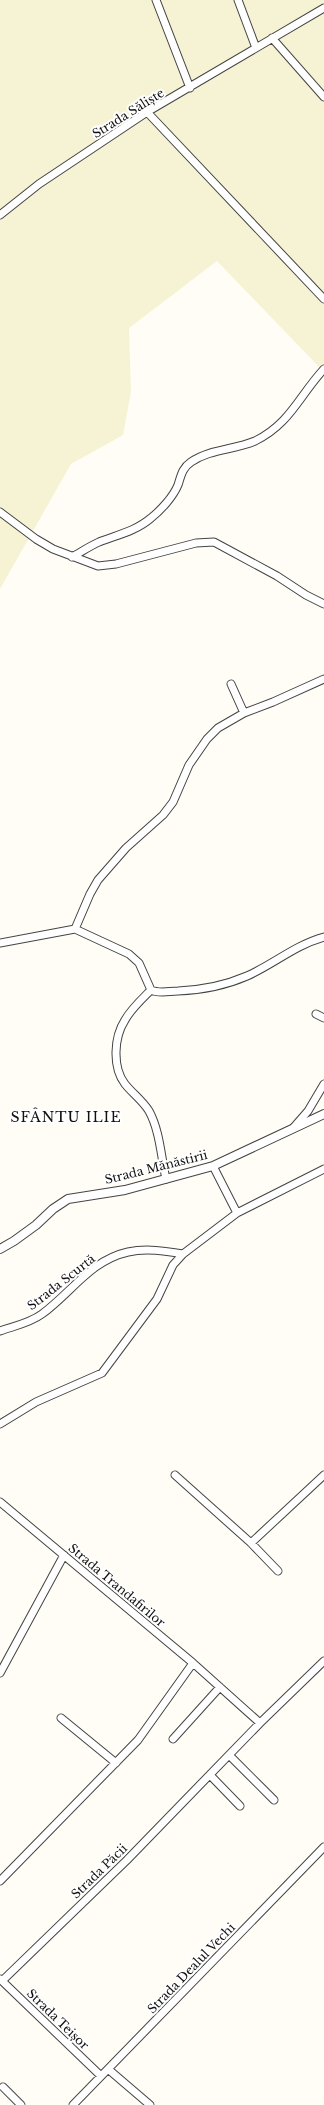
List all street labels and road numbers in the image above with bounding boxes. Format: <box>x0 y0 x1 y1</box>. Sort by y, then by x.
street label: Strada Săliște <box>89 85 167 142</box>
street label: Strada Mănăstirii <box>103 1147 209 1187</box>
street label: Strada Scurtă <box>24 1251 98 1313</box>
street label: Strada Trandafirilor <box>66 1540 169 1630</box>
street label: Strada Păcii <box>68 1841 130 1901</box>
street label: Strada Dealul Vechi <box>144 1920 238 2016</box>
street label: Strada Teișor <box>23 1986 92 2053</box>

